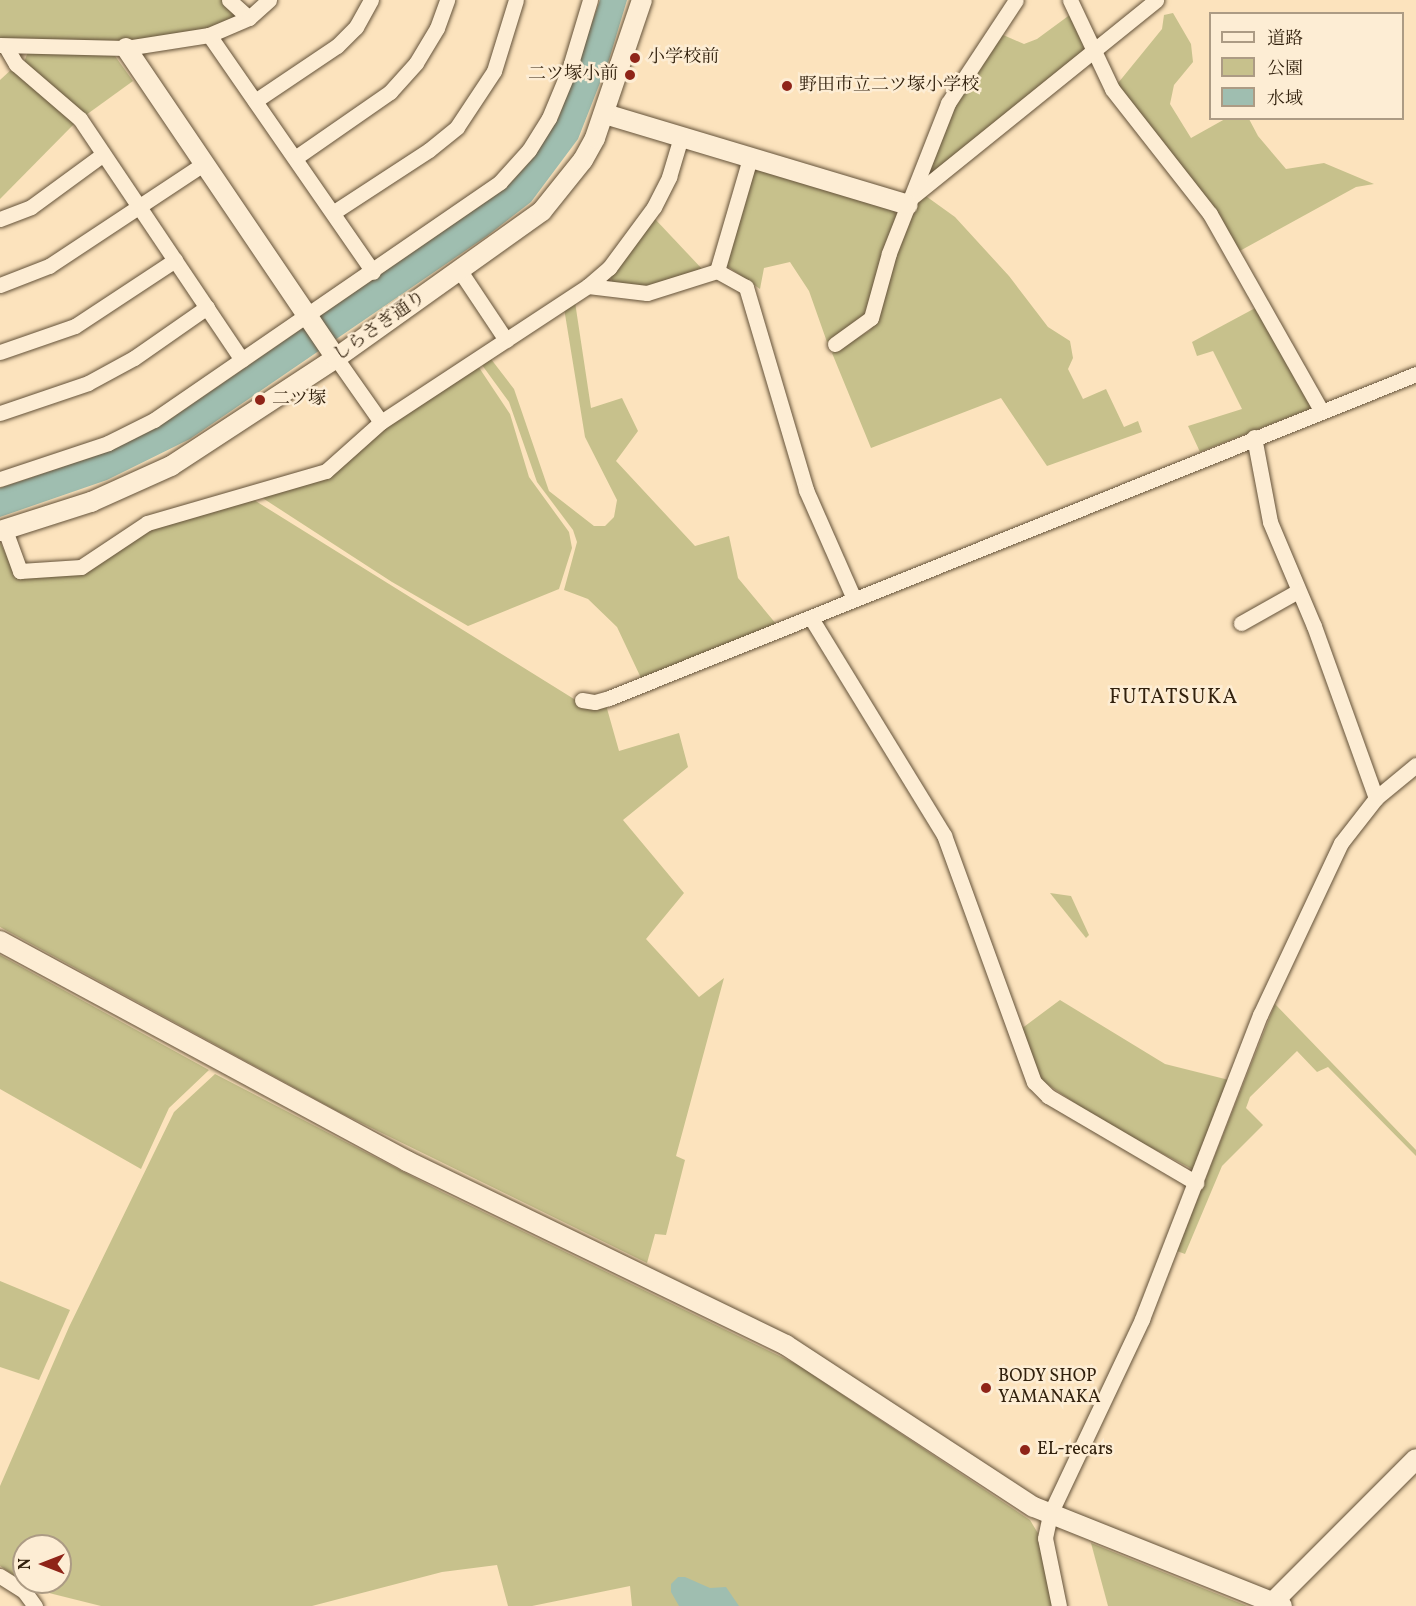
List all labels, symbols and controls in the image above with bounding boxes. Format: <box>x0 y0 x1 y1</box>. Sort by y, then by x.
legend <box>1209 12 1404 120</box>
text: 道路 <box>1267 27 1303 52</box>
place label: 小学校前 <box>647 47 719 69</box>
marker: 小学校前 <box>628 51 642 65</box>
text: 公園 <box>1267 57 1303 82</box>
place label: 二ツ塚小前 <box>528 64 618 86</box>
marker: 二ツ塚小前 <box>623 68 637 82</box>
place label: 野田市立二ツ塚小学校 <box>799 75 979 97</box>
marker: 野田市立二ツ塚小学校 <box>780 79 794 93</box>
text: 水域 <box>1267 87 1303 112</box>
street label: しらさぎ通り <box>330 287 430 367</box>
place label: 二ツ塚 <box>272 389 326 411</box>
marker: 二ツ塚 <box>253 393 267 407</box>
district label: FUTATSUKA <box>1109 685 1239 711</box>
place label: BODY SHOP YAMANAKA <box>998 1367 1101 1410</box>
marker: BODY SHOP YAMANAKA <box>979 1381 993 1395</box>
place label: EL-recars <box>1037 1439 1113 1461</box>
marker: EL-recars <box>1018 1443 1032 1457</box>
north arrow <box>12 1534 72 1594</box>
text: N <box>15 1558 37 1570</box>

